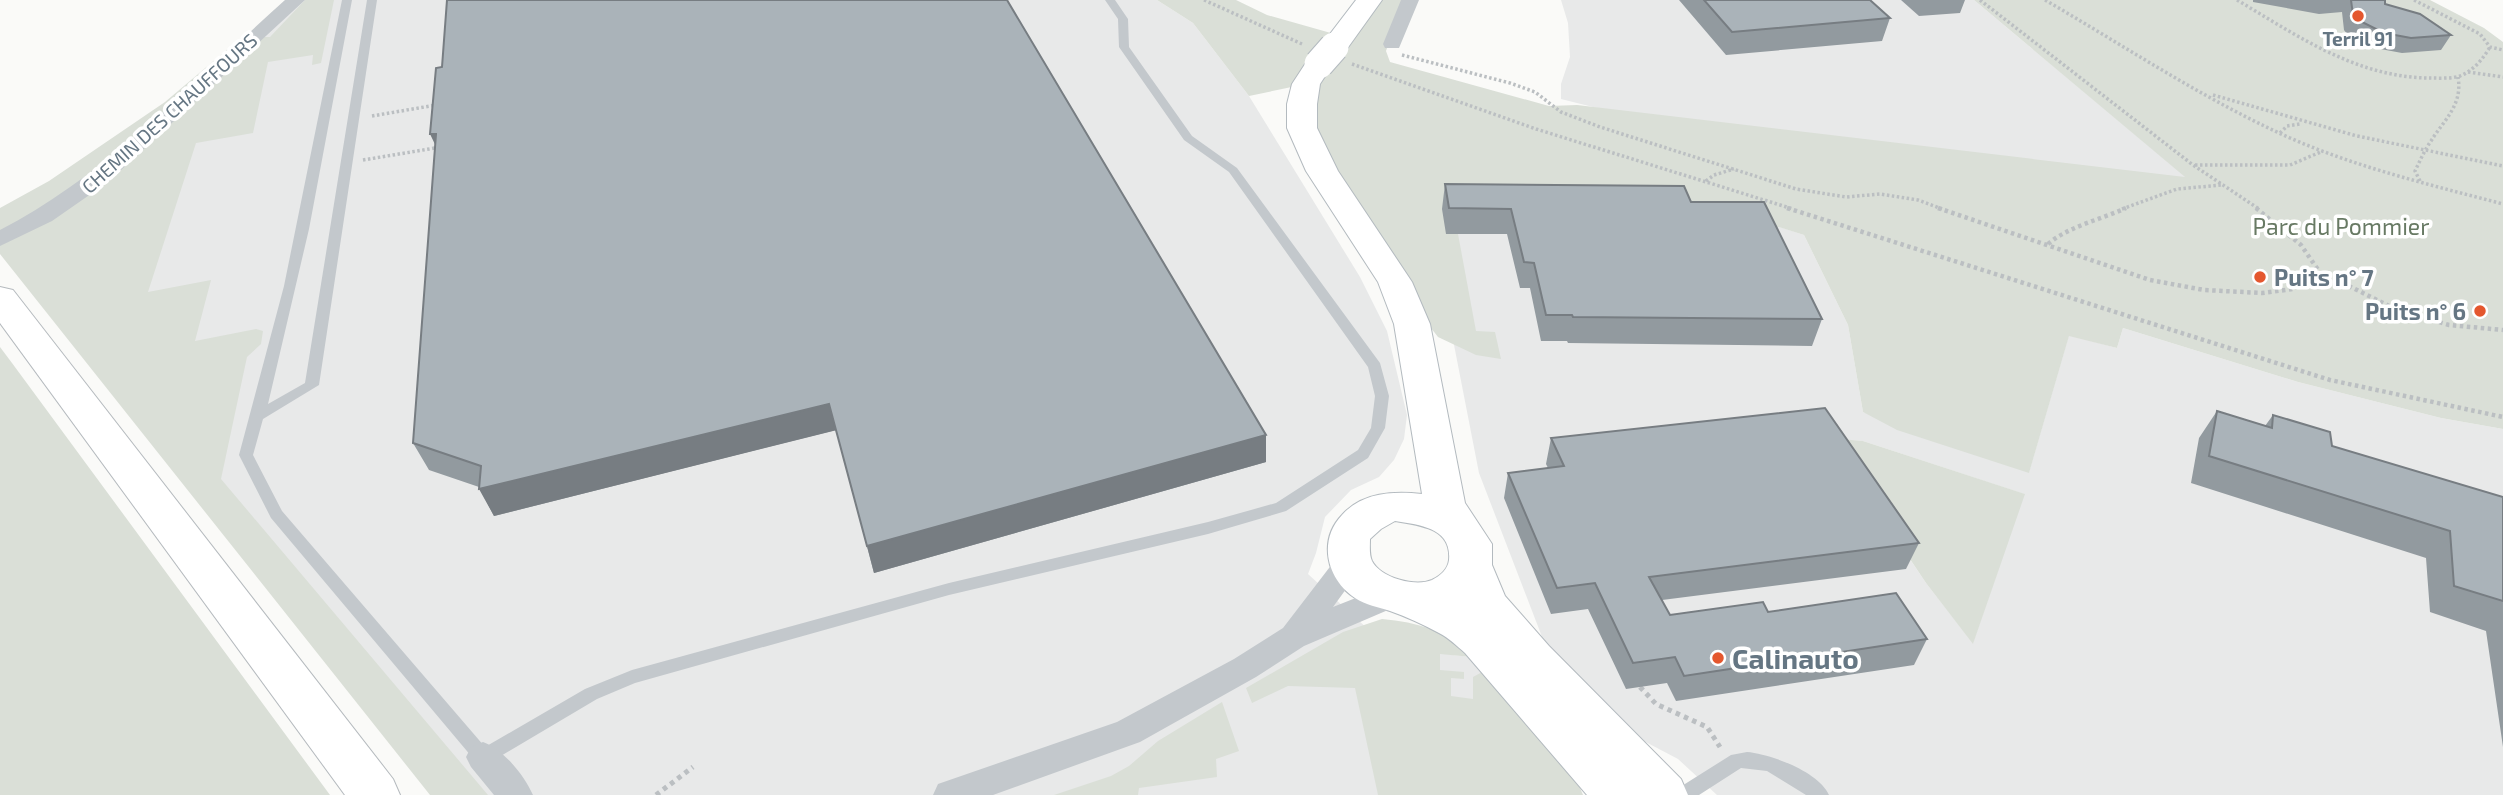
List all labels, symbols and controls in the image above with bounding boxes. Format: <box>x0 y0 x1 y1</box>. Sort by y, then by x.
marker: Terril 91 <box>2350 8 2366 24</box>
place label: Terril 91 <box>2322 27 2394 50</box>
street label: CHEMIN DES CHAUFFOURS <box>77 28 261 198</box>
park label: Parc du Pommier <box>2253 212 2429 240</box>
place label: Puits n° 7 <box>2274 263 2374 291</box>
marker: Puits n° 7 <box>2252 269 2268 285</box>
place label: Puits n° 6 <box>2365 297 2466 325</box>
marker: Puits n° 6 <box>2472 303 2488 319</box>
place label: Calinauto <box>1732 641 1859 675</box>
marker: Calinauto <box>1710 650 1726 666</box>

